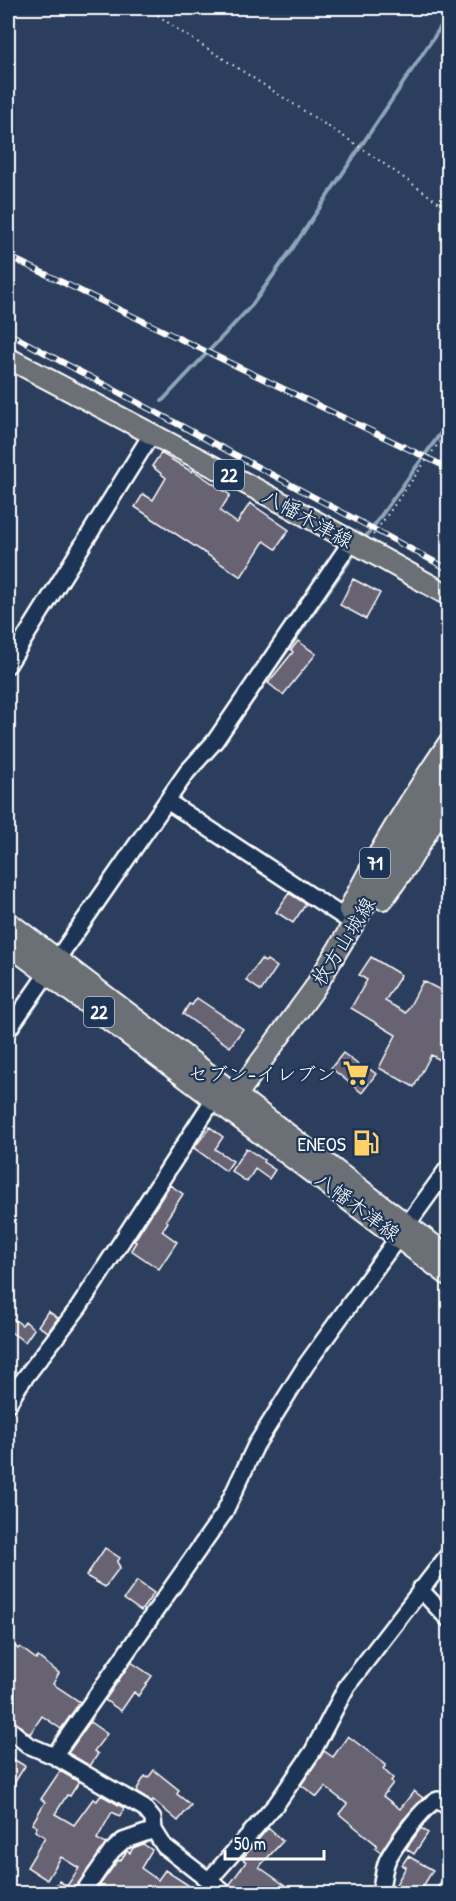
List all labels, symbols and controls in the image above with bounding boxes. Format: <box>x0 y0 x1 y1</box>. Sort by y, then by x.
road number: 22 <box>214 460 244 490</box>
street label: 八幡木津線 <box>258 482 358 554</box>
road number: 71 <box>360 848 390 878</box>
street label: 枚方山城線 <box>305 891 381 991</box>
road number: 22 <box>84 997 114 1027</box>
supermarket icon: セブン-イレブン <box>341 1058 371 1088</box>
place label: セブン-イレブン <box>188 1060 336 1087</box>
fuel station icon: ENEOS <box>351 1128 381 1158</box>
place label: ENEOS <box>297 1130 346 1157</box>
street label: 八幡木津線 <box>310 1165 406 1247</box>
scale bar <box>225 1823 324 1861</box>
text: 50 m <box>234 1831 266 1856</box>

